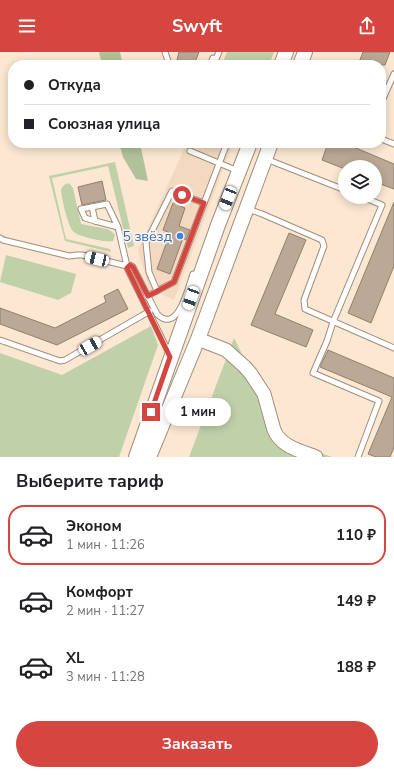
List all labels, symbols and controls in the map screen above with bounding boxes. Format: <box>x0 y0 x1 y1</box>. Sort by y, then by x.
text: Swyft <box>172 14 222 38</box>
icon: menu <box>16 15 38 37</box>
icon: share <box>356 15 378 37</box>
text: Откуда <box>48 75 101 95</box>
text: Союзная улица <box>48 114 160 134</box>
map controls <box>338 160 382 204</box>
button: layers <box>338 160 382 204</box>
car <box>218 185 238 211</box>
route start <box>173 186 191 204</box>
place label: 5 звёзд <box>122 227 172 246</box>
marker: 5 звёзд <box>175 231 185 241</box>
car <box>84 250 110 268</box>
car <box>181 285 201 311</box>
car <box>77 335 103 357</box>
callout: 1 мин <box>165 398 231 426</box>
route end <box>142 403 160 421</box>
text: 1 мин <box>180 403 216 421</box>
text: Выберите тариф <box>16 469 164 493</box>
text: Эконом <box>66 516 122 536</box>
icon: car <box>18 517 54 553</box>
text: 110 ₽ <box>336 525 376 545</box>
text: 1 мин · 11:26 <box>66 536 145 554</box>
text: Комфорт <box>66 582 133 602</box>
icon: car <box>18 583 54 619</box>
text: 149 ₽ <box>336 591 376 611</box>
text: 2 мин · 11:27 <box>66 602 145 620</box>
text: XL <box>66 648 85 668</box>
icon: car <box>18 649 54 685</box>
text: 188 ₽ <box>336 657 376 677</box>
text: 3 мин · 11:28 <box>66 668 145 686</box>
button: Заказать <box>16 721 378 767</box>

